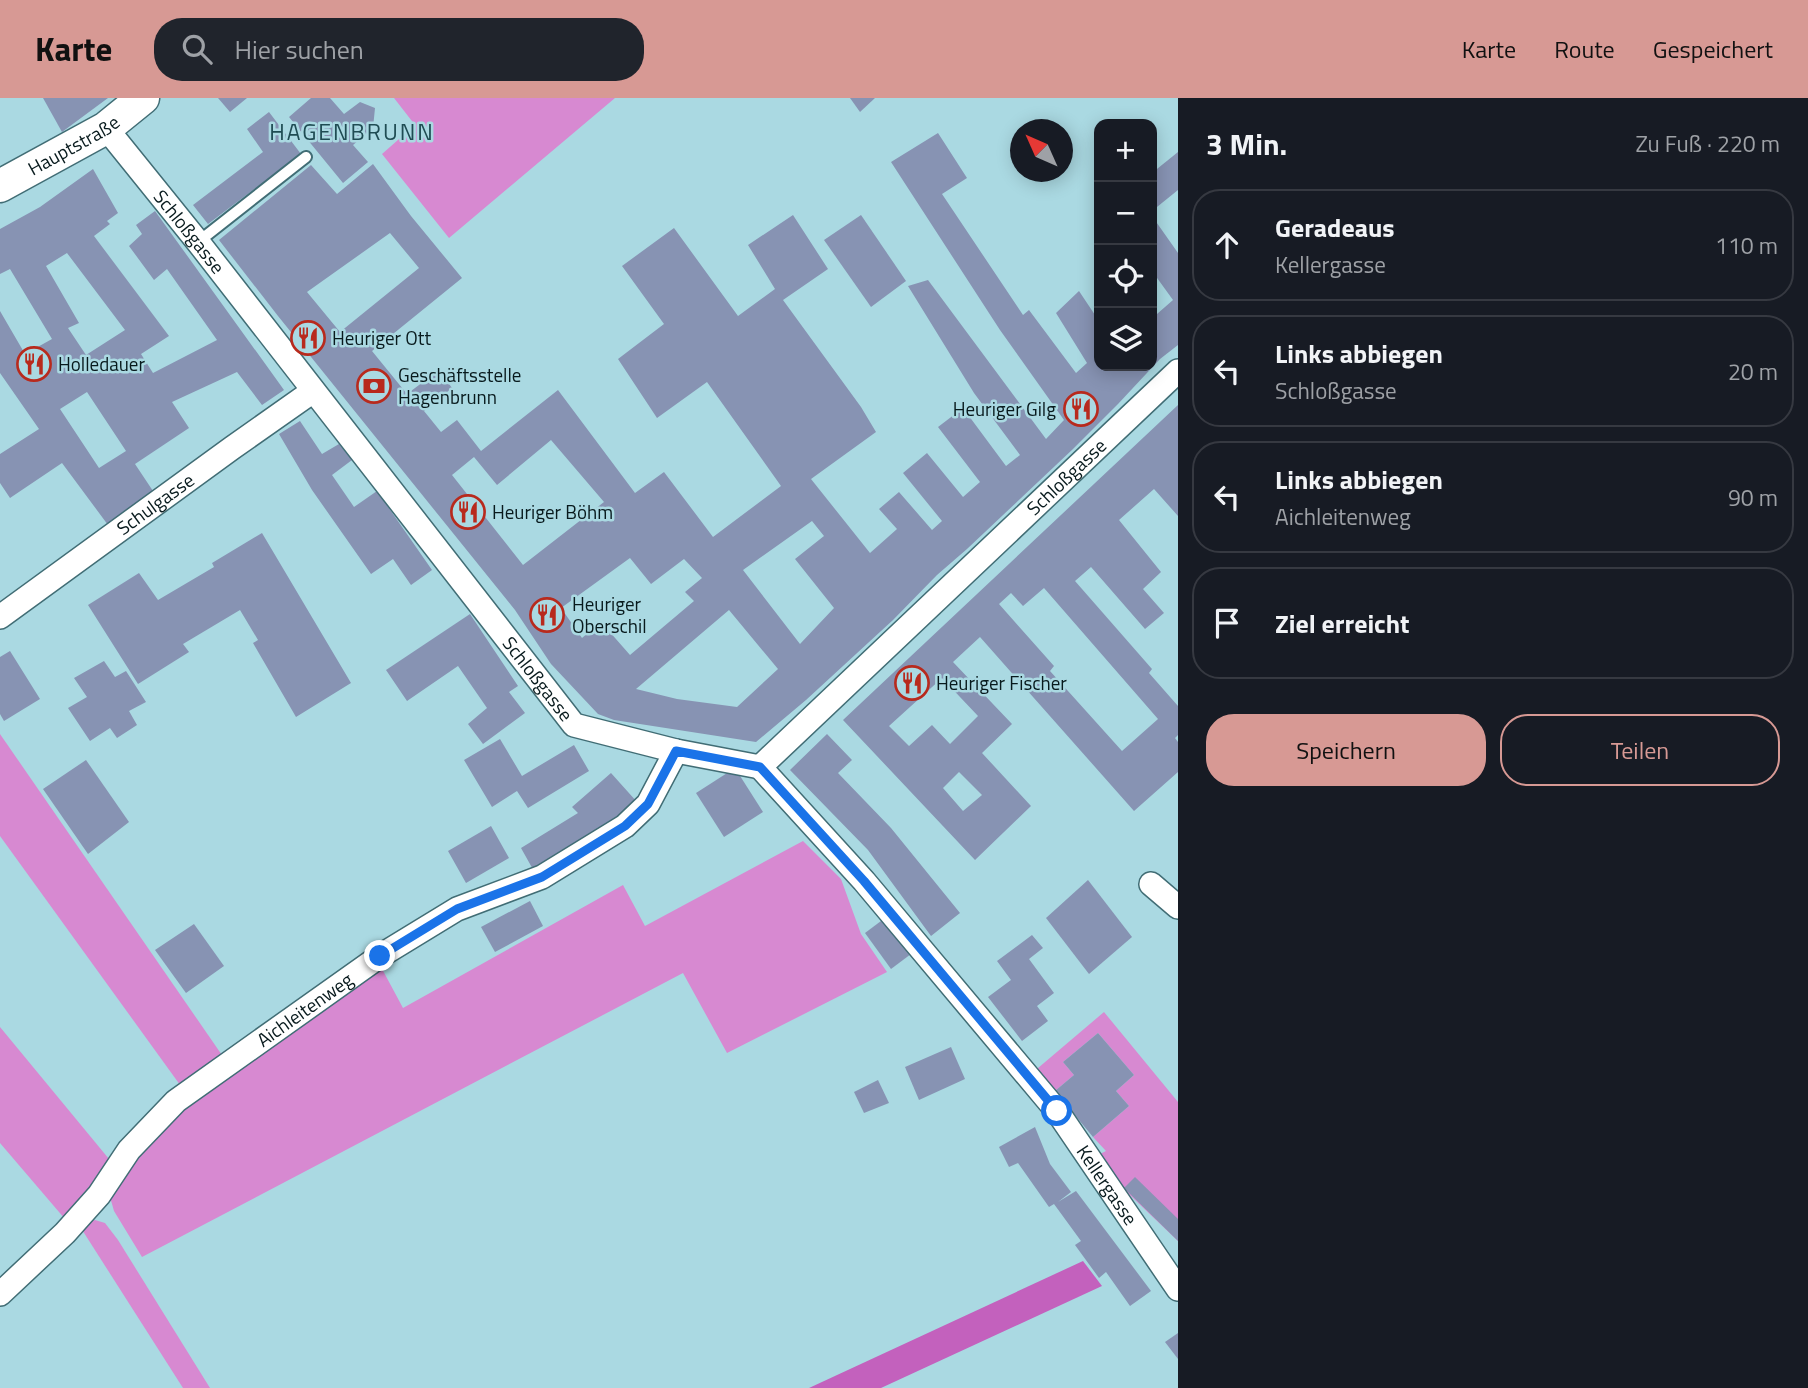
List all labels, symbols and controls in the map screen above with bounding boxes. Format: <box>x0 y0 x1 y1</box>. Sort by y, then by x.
search box <box>154 18 644 81</box>
text: Karte <box>35 24 112 74</box>
icon: search <box>178 30 216 68</box>
text: Hier suchen <box>234 30 364 69</box>
text: Karte <box>1462 31 1516 67</box>
text: Route <box>1554 31 1615 67</box>
text: Gespeichert <box>1653 31 1773 67</box>
street label: Hauptstraße <box>22 108 126 182</box>
district label: HAGENBRUNN <box>269 114 435 149</box>
north arrow <box>1010 119 1073 182</box>
map controls <box>1094 119 1157 371</box>
button: + <box>1094 119 1157 182</box>
text: 3 Min. <box>1206 121 1287 167</box>
text: Zu Fuß · 220 m <box>1636 126 1780 161</box>
button: − <box>1094 182 1157 245</box>
street label: Schloßgasse <box>147 183 232 280</box>
text: Geradeaus <box>1275 208 1395 247</box>
icon: ahead <box>1208 226 1246 264</box>
text: 110 m <box>1715 228 1778 263</box>
button: locate <box>1094 245 1157 308</box>
text: Kellergasse <box>1275 247 1386 282</box>
button: layers <box>1094 308 1157 371</box>
restaurant icon: Heuriger Ott <box>289 319 327 357</box>
place label: Heuriger Ott <box>332 323 431 352</box>
text: Links abbiegen <box>1275 334 1443 373</box>
restaurant icon: Holledauer <box>15 345 53 383</box>
place label: Holledauer <box>58 349 145 378</box>
icon: left <box>1208 352 1246 390</box>
text: 20 m <box>1728 354 1778 389</box>
place label: Geschäftsstelle Hagenbrunn <box>398 360 521 411</box>
bank icon: Geschäftsstelle Hagenbrunn <box>355 367 393 405</box>
text: Schloßgasse <box>1275 373 1397 408</box>
restaurant icon: Heuriger Gilg <box>1062 390 1100 428</box>
place label: Heuriger Gilg <box>953 394 1056 423</box>
street label: Schloßgasse <box>1019 431 1113 522</box>
text: Links abbiegen <box>1275 460 1443 499</box>
street label: Schulgasse <box>110 465 200 542</box>
icon: left <box>1208 478 1246 516</box>
text: 90 m <box>1728 480 1778 515</box>
restaurant icon: Heuriger Böhm <box>449 493 487 531</box>
place label: Heuriger Böhm <box>492 497 613 526</box>
text: Aichleitenweg <box>1275 499 1411 534</box>
place label: Heuriger Oberschil <box>572 589 647 640</box>
restaurant icon: Heuriger Oberschil <box>528 596 566 634</box>
icon: arrive <box>1208 604 1246 642</box>
text: Ziel erreicht <box>1275 604 1410 643</box>
street label: Schloßgasse <box>496 630 581 727</box>
restaurant icon: Heuriger Fischer <box>893 664 931 702</box>
place label: Heuriger Fischer <box>936 668 1067 697</box>
button: Speichern <box>1206 714 1486 786</box>
button: Teilen <box>1500 714 1780 786</box>
route end <box>364 940 395 971</box>
street label: Aichleitenweg <box>250 965 359 1053</box>
route start <box>1041 1095 1072 1126</box>
street label: Kellergasse <box>1070 1139 1145 1231</box>

